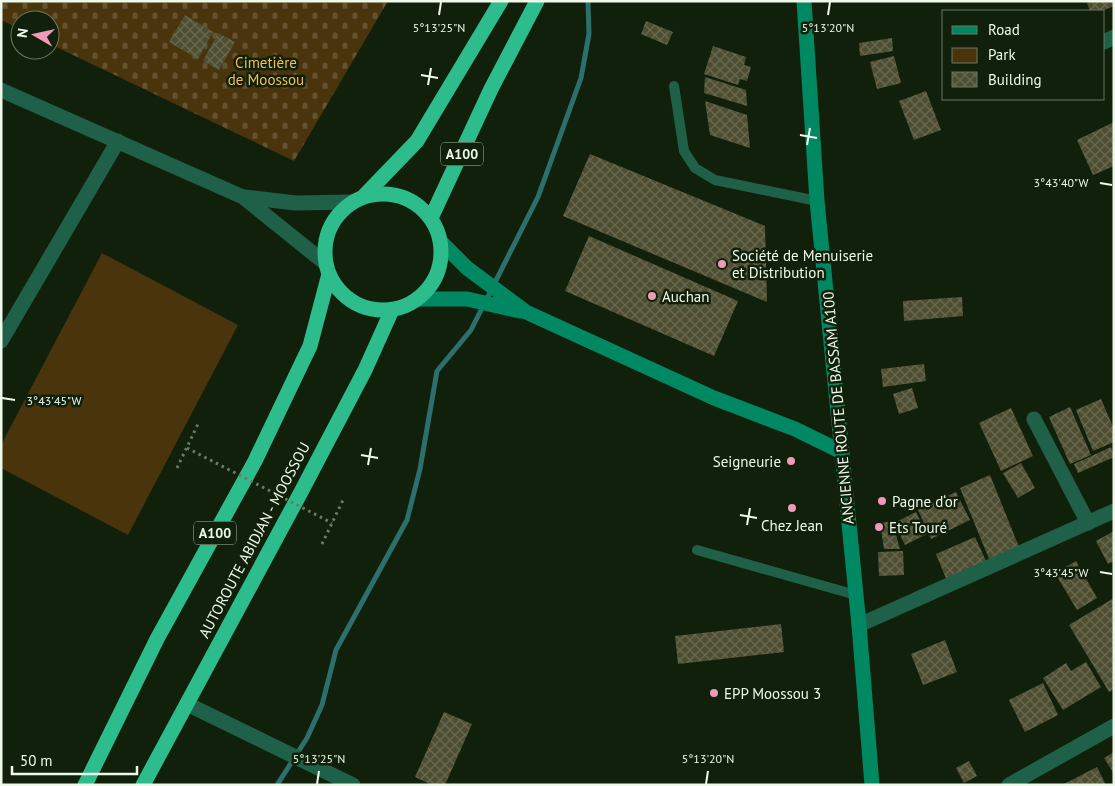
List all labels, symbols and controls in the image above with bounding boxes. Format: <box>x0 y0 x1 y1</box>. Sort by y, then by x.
north arrow <box>10 10 60 60</box>
legend <box>942 10 1105 100</box>
text: 5°13'25"N <box>413 20 465 35</box>
text: 5°13'20"N <box>802 20 854 35</box>
text: Road <box>988 20 1020 39</box>
text: N <box>13 27 32 39</box>
text: Park <box>988 45 1016 64</box>
park label: Cimetière de Moossou <box>228 53 304 89</box>
text: Building <box>988 70 1042 89</box>
road number: A100 <box>441 142 483 166</box>
text: 3°43'40"W <box>1034 175 1088 190</box>
place label: Société de Menuiserie et Distribution <box>732 246 873 282</box>
marker: Société de Menuiserie et Distribution <box>716 258 728 270</box>
place label: Auchan <box>662 287 709 306</box>
marker: Auchan <box>646 290 658 302</box>
street label: ANCIENNE ROUTE DE BASSAM A100 <box>818 291 858 525</box>
text: 3°43'45"W <box>27 393 81 408</box>
street label: AUTOROUTE ABIDJAN - MOOSSOU <box>194 439 314 641</box>
place label: Seigneurie <box>713 452 781 471</box>
marker: Seigneurie <box>785 455 797 467</box>
place label: Pagne d‘or <box>892 492 958 511</box>
marker: Pagne d‘or <box>876 495 888 507</box>
marker: Chez Jean <box>786 502 798 514</box>
place label: Chez Jean <box>761 516 823 535</box>
place label: Ets Touré <box>889 518 947 537</box>
marker: Ets Touré <box>873 521 885 533</box>
road number: A100 <box>194 522 236 544</box>
text: 3°43'45"W <box>1034 565 1088 580</box>
place label: EPP Moossou 3 <box>724 684 821 703</box>
marker: EPP Moossou 3 <box>708 687 720 699</box>
scale bar <box>12 744 138 776</box>
text: 50 m <box>20 751 53 770</box>
text: 5°13'25"N <box>293 751 345 766</box>
text: 5°13'20"N <box>682 751 734 766</box>

